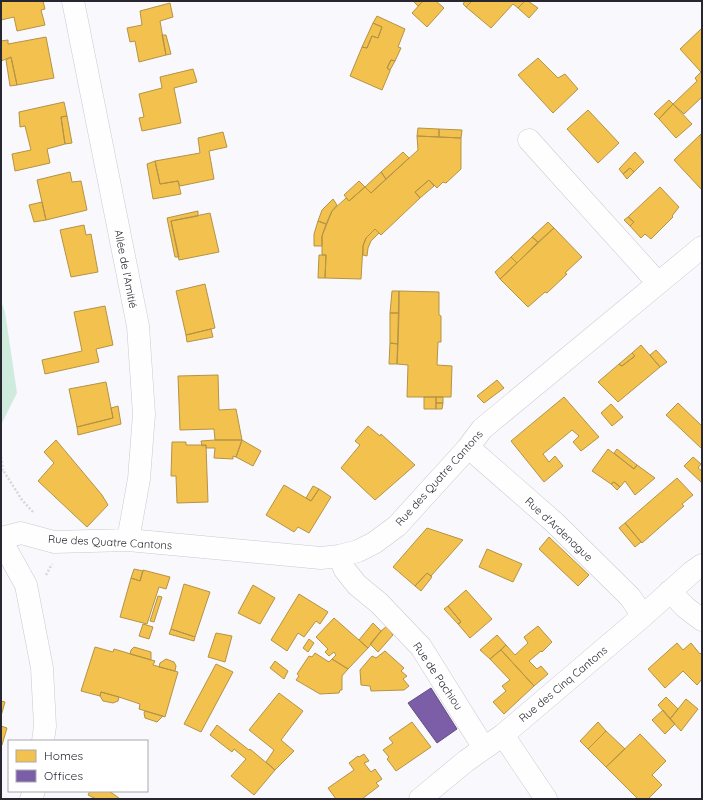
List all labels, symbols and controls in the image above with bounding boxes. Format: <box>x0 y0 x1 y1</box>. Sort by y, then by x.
street label: Allée de l'Amitié <box>112 228 140 310</box>
street label: Rue des Quatre Cantons <box>392 427 486 529</box>
street label: Rue d'Ardenague <box>522 494 596 564</box>
street label: Rue des Quatre Cantons <box>48 532 172 552</box>
street label: Rue de Pachiou <box>410 639 466 713</box>
street label: Rue des Cinq Cantons <box>516 643 610 725</box>
legend <box>8 740 148 792</box>
text: Homes <box>44 748 84 763</box>
text: Offices <box>44 768 83 783</box>

